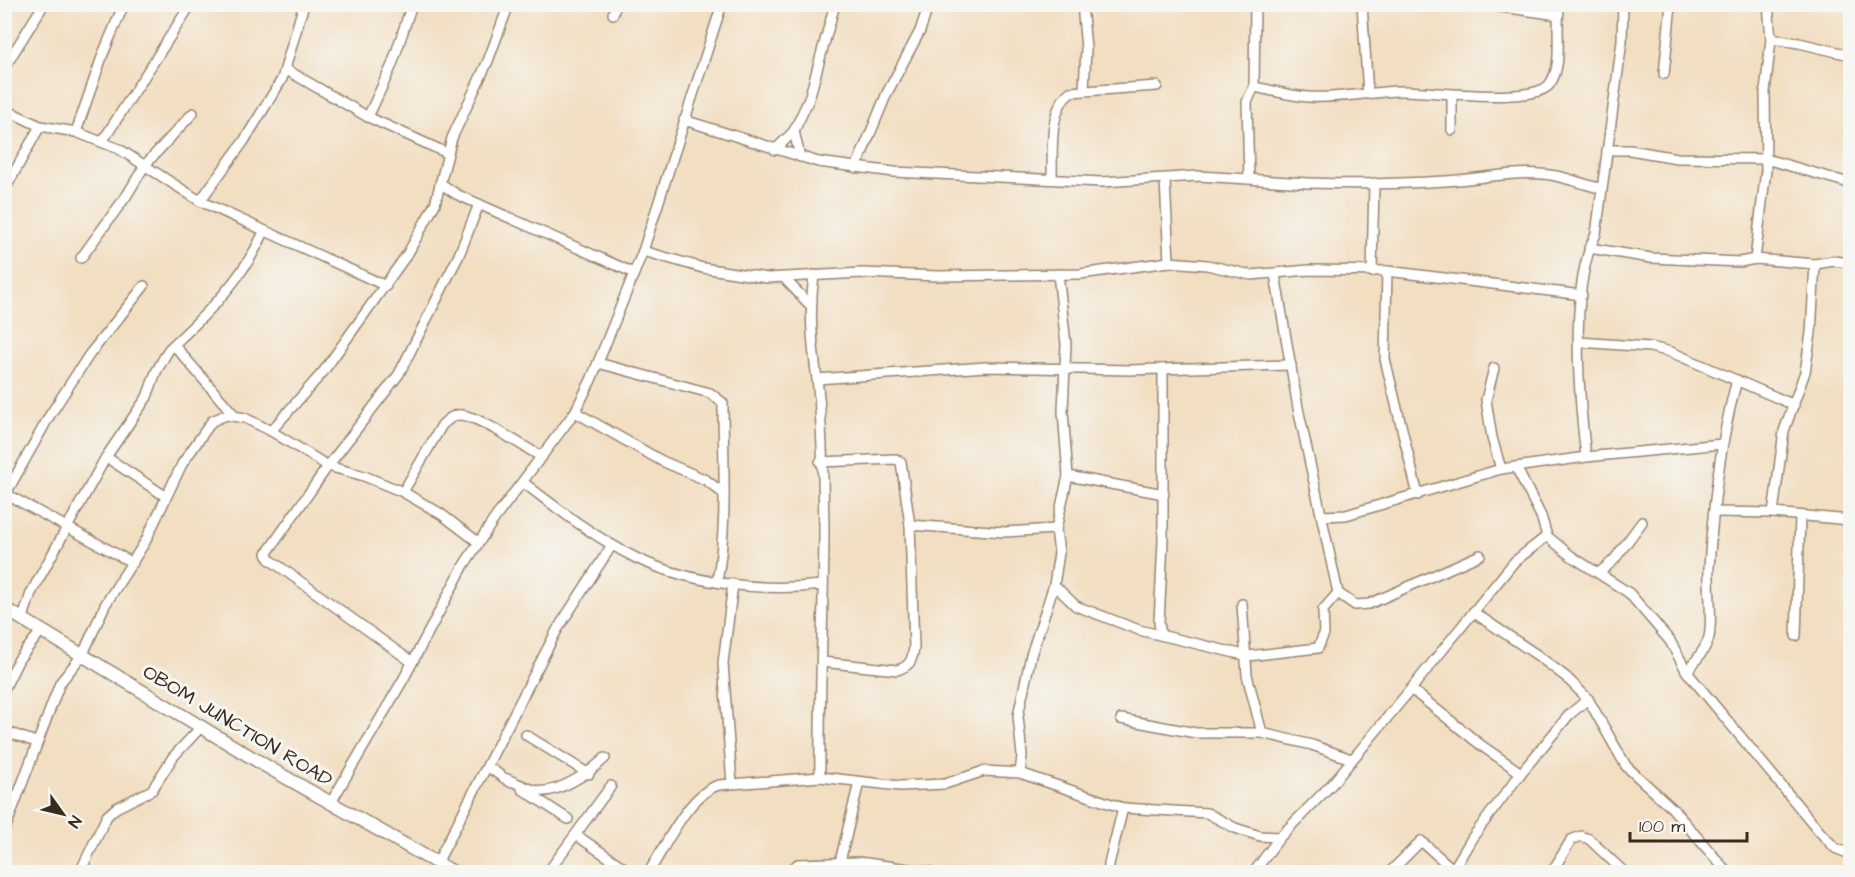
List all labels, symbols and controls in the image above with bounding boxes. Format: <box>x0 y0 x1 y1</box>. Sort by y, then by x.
street label: OBOM JUNCTION ROAD <box>137 658 338 794</box>
north arrow <box>33 784 93 844</box>
scale bar <box>1630 805 1747 843</box>
text: N <box>63 812 87 832</box>
text: 100 m <box>1639 814 1685 839</box>

